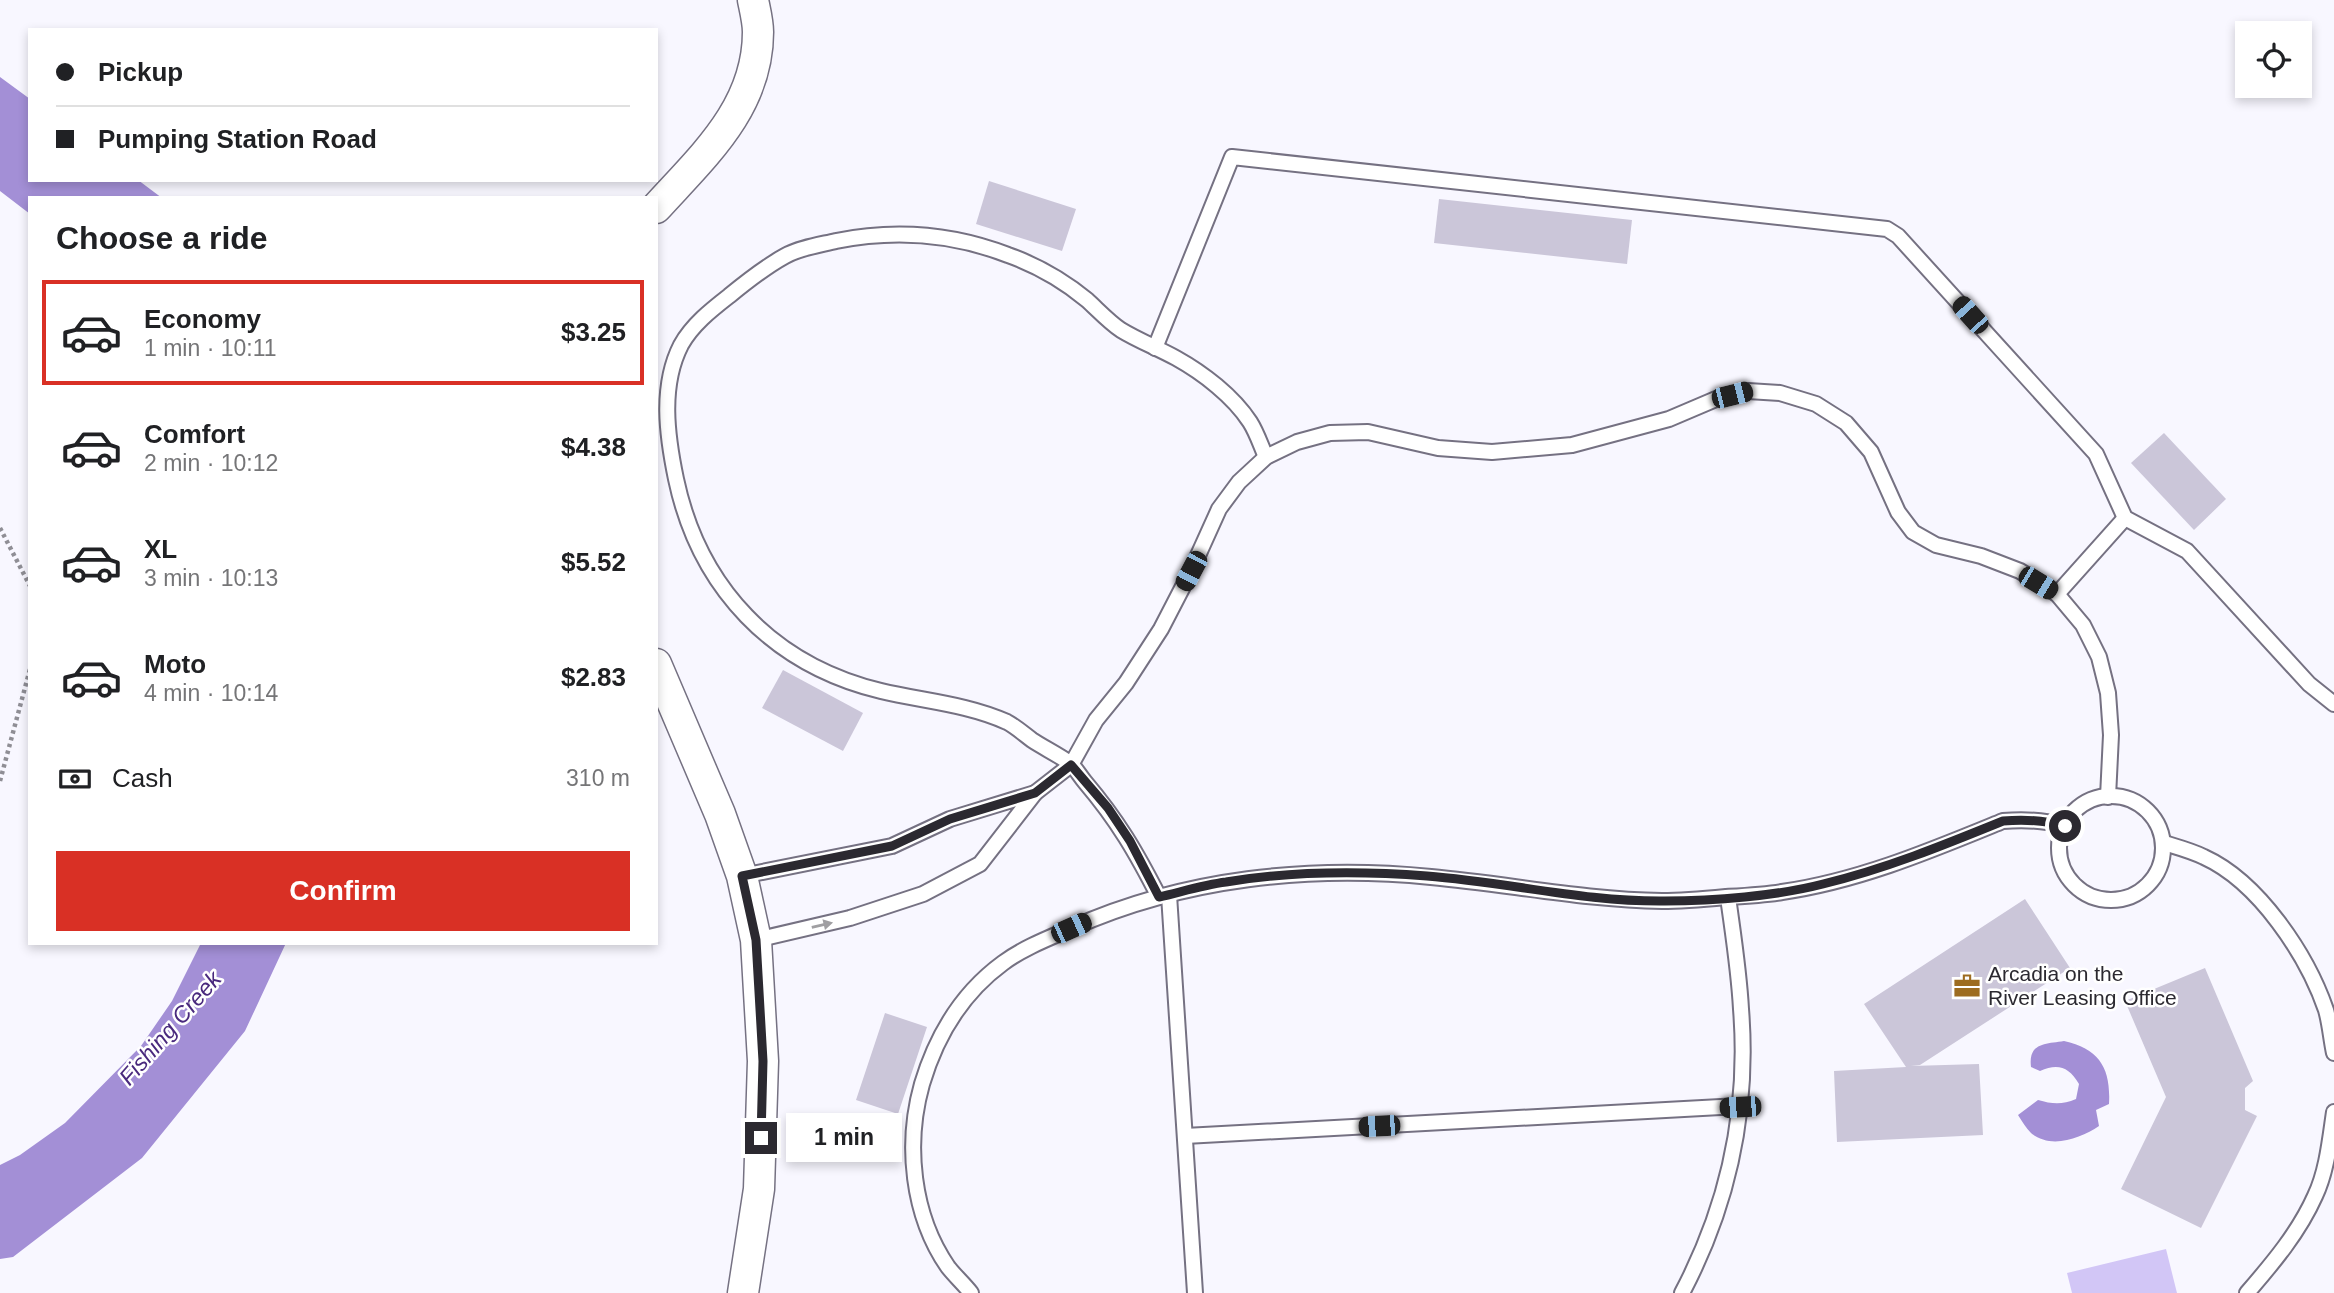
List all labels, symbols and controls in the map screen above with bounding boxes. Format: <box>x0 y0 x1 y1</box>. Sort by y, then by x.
map controls <box>2235 21 2312 98</box>
button: locate <box>2235 21 2312 98</box>
text: Pickup <box>98 57 183 87</box>
text: Pumping Station Road <box>98 124 377 154</box>
text: Choose a ride <box>56 220 268 256</box>
car <box>1949 292 1992 338</box>
icon: car <box>60 301 123 364</box>
text: Economy <box>144 304 261 334</box>
text: $3.25 <box>561 317 626 347</box>
text: 1 min · 10:11 <box>144 335 277 361</box>
car <box>1710 380 1755 410</box>
icon: car <box>60 416 123 479</box>
text: Comfort <box>144 419 245 449</box>
text: $4.38 <box>561 432 626 462</box>
text: 2 min · 10:12 <box>144 450 278 476</box>
icon: car <box>60 531 123 594</box>
text: XL <box>144 534 177 564</box>
text: $5.52 <box>561 547 626 577</box>
car <box>1172 548 1211 594</box>
car <box>2015 563 2062 603</box>
text: 3 min · 10:13 <box>144 565 278 591</box>
icon: car <box>60 646 123 709</box>
text: Moto <box>144 649 206 679</box>
text: $2.83 <box>561 662 626 692</box>
text: 4 min · 10:14 <box>144 680 278 706</box>
icon: cash <box>56 760 94 798</box>
text: Cash <box>112 763 173 793</box>
text: 310 m <box>566 765 630 791</box>
route start <box>2049 810 2081 842</box>
button: Confirm <box>56 851 630 931</box>
car <box>1048 910 1095 946</box>
one-way arrow <box>812 919 834 930</box>
place label: Arcadia on the River Leasing Office <box>1988 962 2177 1009</box>
water label: Fishing Creek <box>114 965 227 1090</box>
office icon: Arcadia on the River Leasing Office <box>1952 971 1982 1001</box>
car <box>1719 1095 1762 1119</box>
callout: 1 min <box>786 1114 901 1162</box>
car <box>1358 1114 1401 1138</box>
route end <box>745 1122 777 1154</box>
text: 1 min <box>814 1124 874 1150</box>

